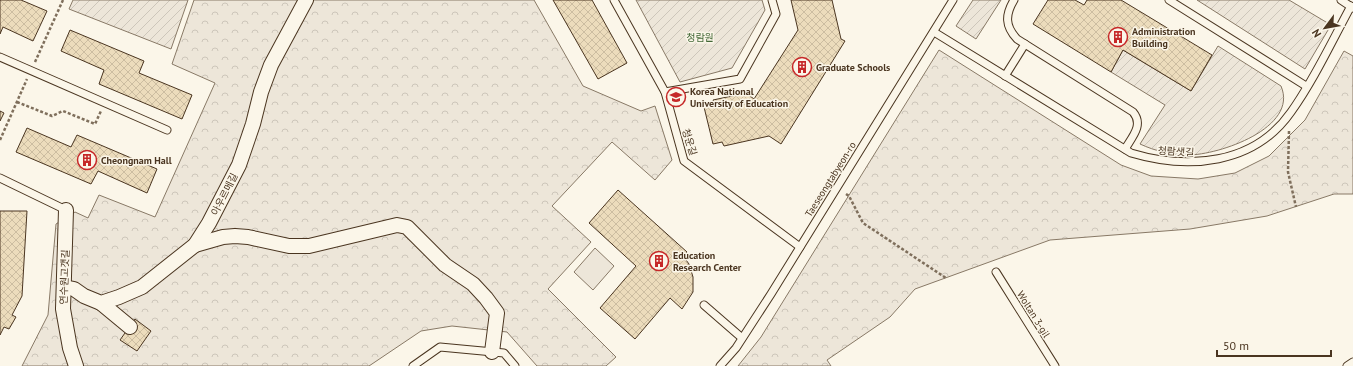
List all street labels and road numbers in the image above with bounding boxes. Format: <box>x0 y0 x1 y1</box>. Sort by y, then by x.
street label: 청운길 <box>679 127 700 157</box>
street label: Taeseongtabyeon-ro <box>802 139 859 219</box>
street label: 청람샛길 <box>1157 144 1195 159</box>
street label: 아우르메길 <box>208 171 241 218</box>
street label: 연수원고갯길 <box>57 249 72 305</box>
street label: Woltan 3-gil <box>1014 288 1053 340</box>

